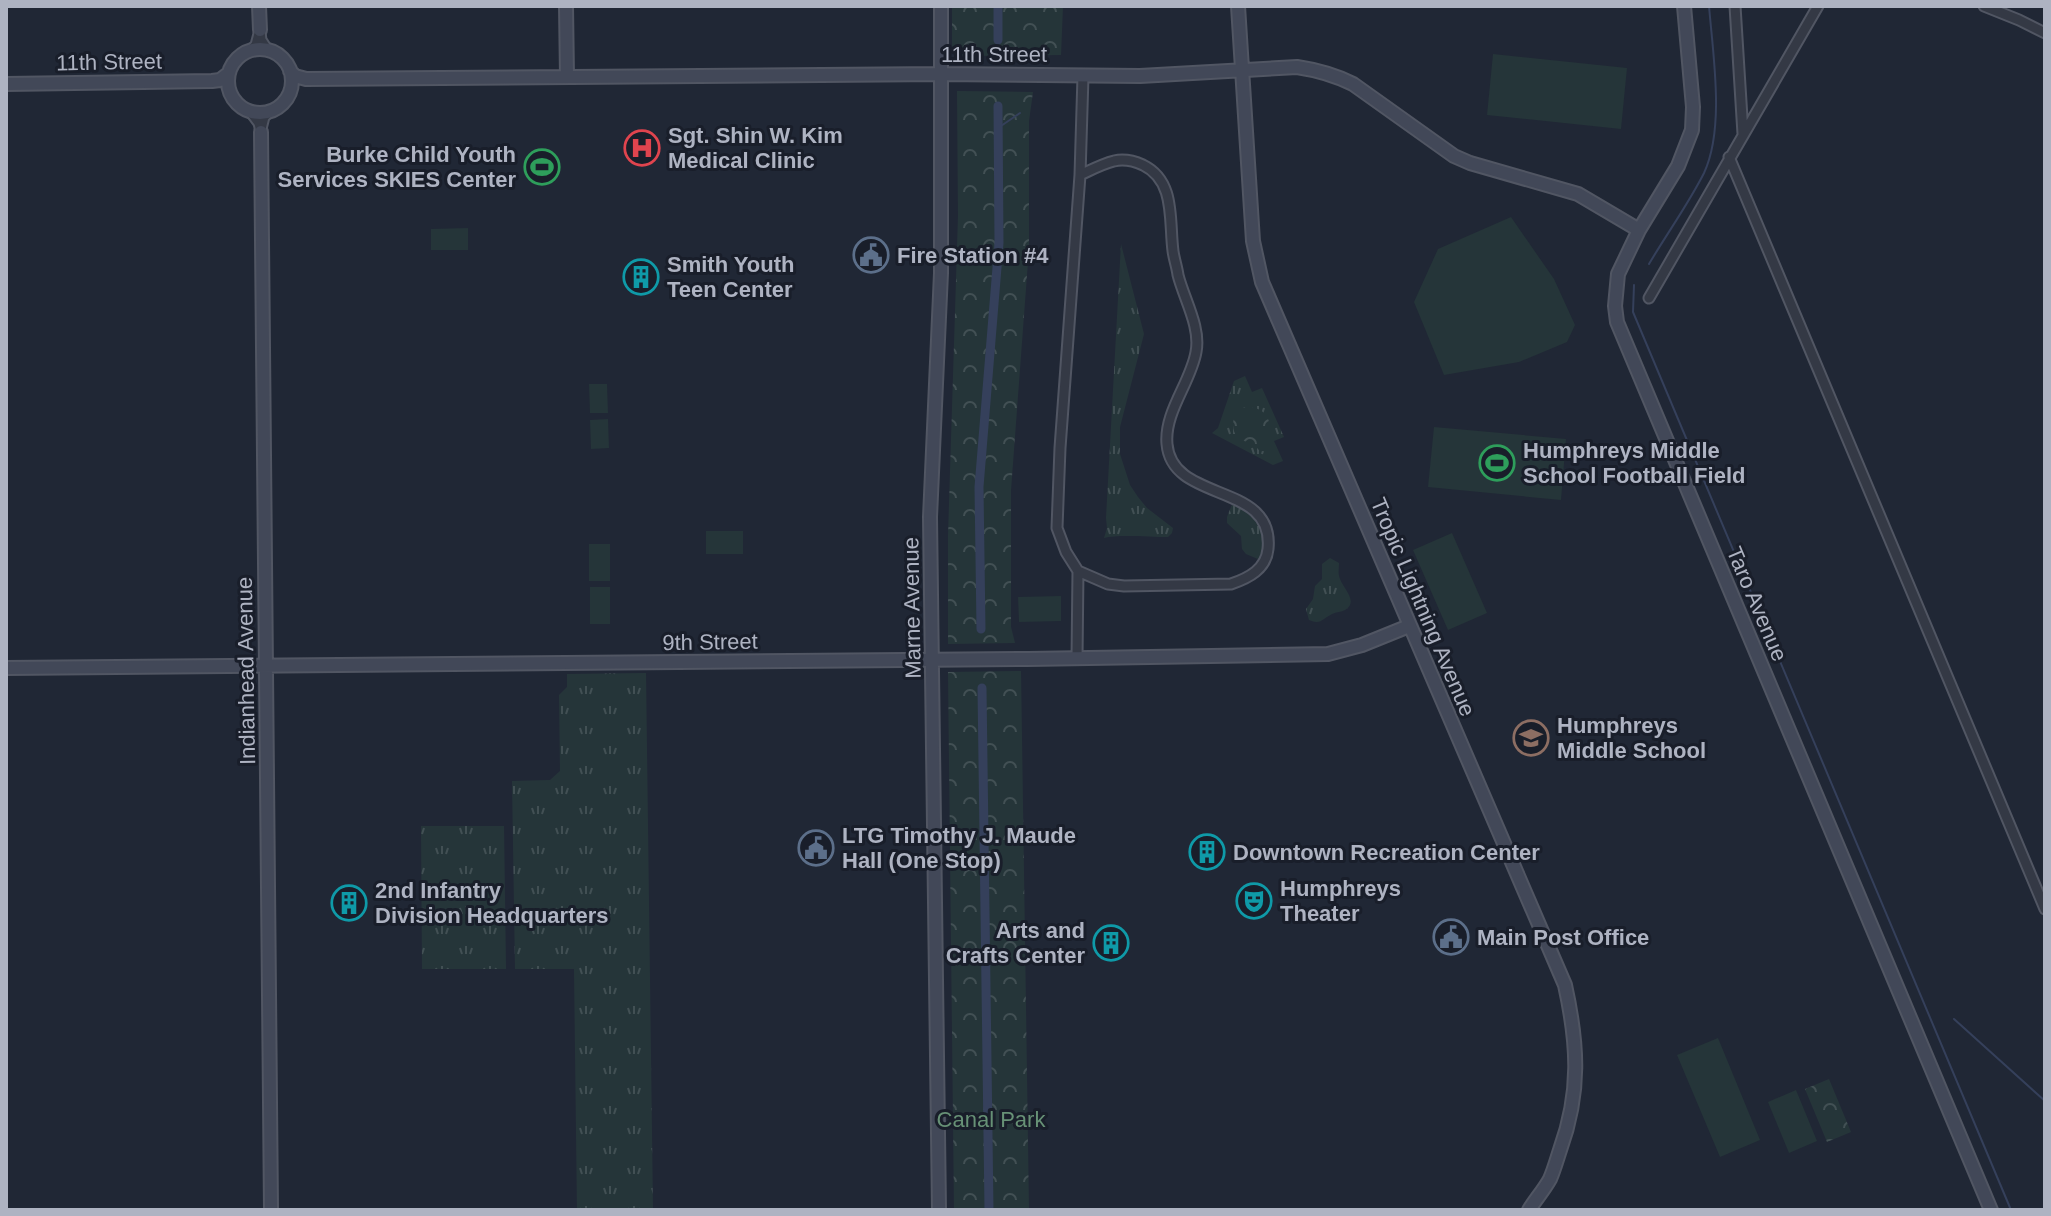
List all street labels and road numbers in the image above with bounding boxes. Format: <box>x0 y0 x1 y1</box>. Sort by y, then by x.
street label: 11th Street <box>941 42 1047 67</box>
street label: 11th Street <box>56 49 162 75</box>
street label: Tropic Lightning Avenue <box>1366 494 1480 720</box>
street label: Marne Avenue <box>898 537 926 679</box>
street label: Taro Avenue <box>1722 543 1792 665</box>
street label: Indianhead Avenue <box>232 577 260 765</box>
street label: 9th Street <box>662 629 758 655</box>

